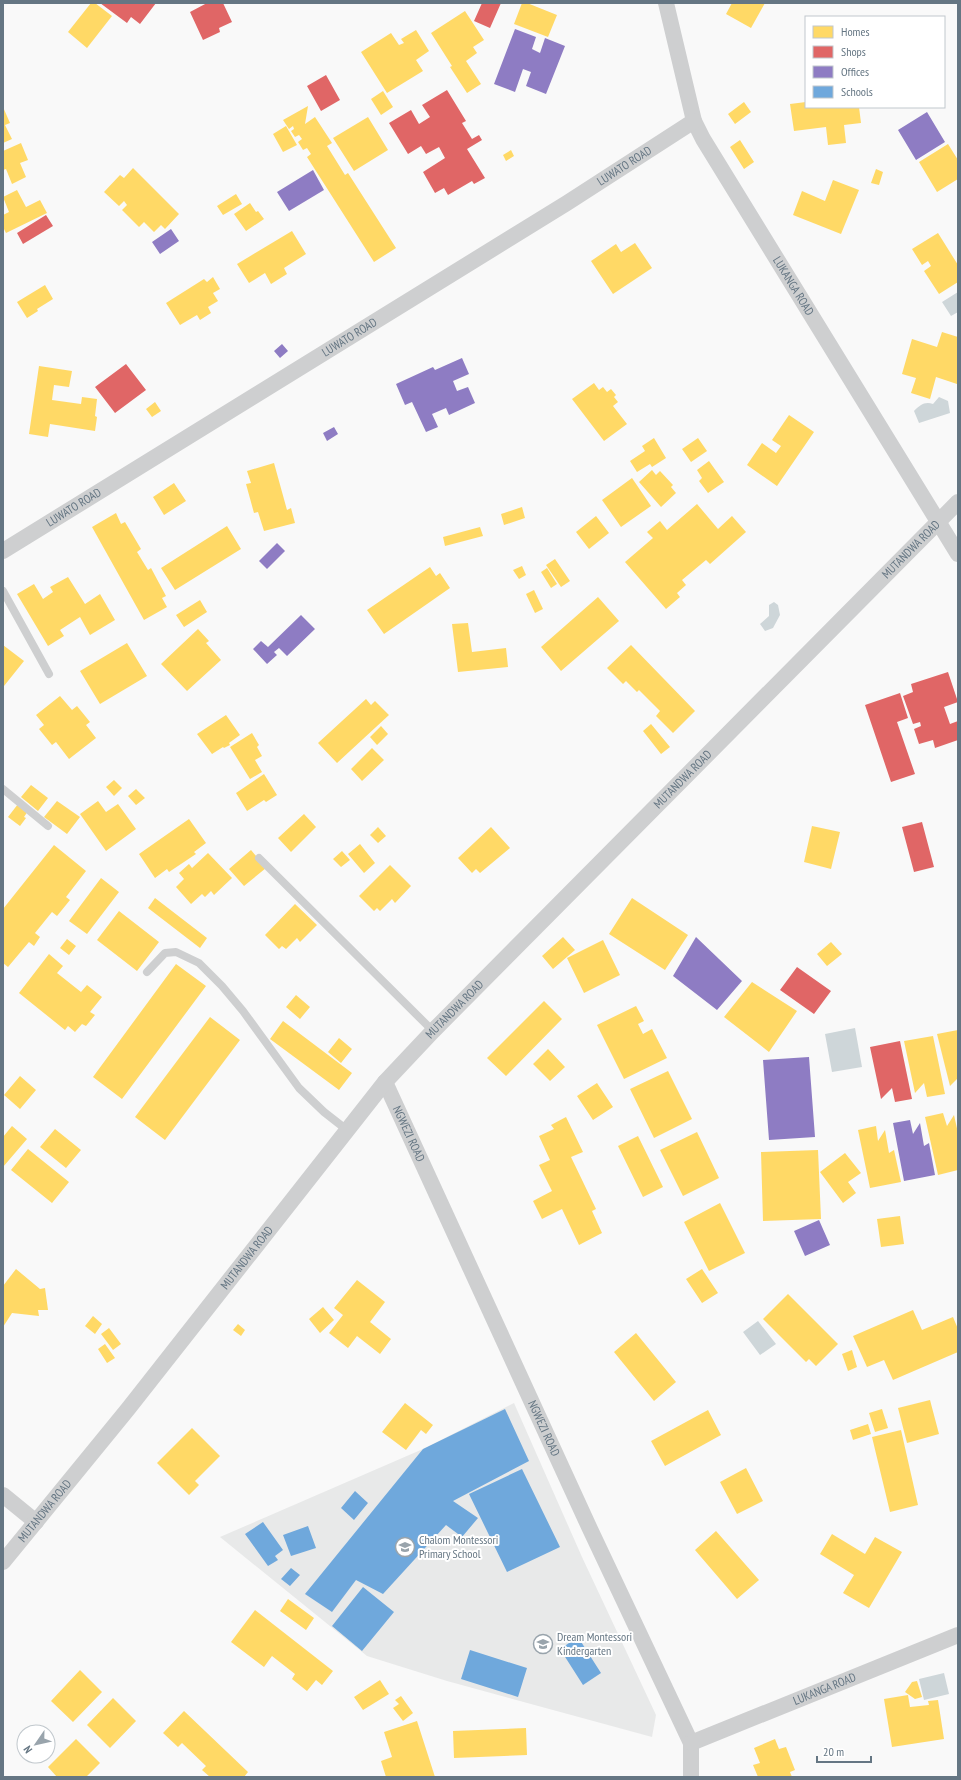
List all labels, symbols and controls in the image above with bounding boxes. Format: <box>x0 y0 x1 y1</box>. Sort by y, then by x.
legend <box>805 16 945 108</box>
text: Homes <box>841 24 869 39</box>
text: Shops <box>841 44 866 59</box>
text: Offices <box>841 64 869 79</box>
text: Schools <box>841 84 873 99</box>
street label: LUWATO ROAD <box>594 142 654 189</box>
street label: LUKANGA ROAD <box>770 254 818 318</box>
street label: LUWATO ROAD <box>319 314 379 359</box>
street label: LUWATO ROAD <box>43 484 104 530</box>
street label: MUTANDWA ROAD <box>878 517 943 581</box>
street label: MUTANDWA ROAD <box>650 747 715 811</box>
street label: MUTANDWA ROAD <box>422 977 486 1041</box>
street label: NGWEZI ROAD <box>390 1103 429 1164</box>
street label: MUTANDWA ROAD <box>217 1223 276 1292</box>
street label: NGWEZI ROAD <box>525 1398 564 1459</box>
street label: MUTANDWA ROAD <box>14 1476 74 1545</box>
place label: Chalom Montessori Primary School <box>419 1532 498 1561</box>
school or university icon: Chalom Montessori Primary School <box>394 1536 416 1558</box>
place label: Dream Montessori Kindergarten <box>557 1629 632 1658</box>
school or university icon: Dream Montessori Kindergarten <box>532 1633 554 1655</box>
street label: LUKANGA ROAD <box>791 1669 858 1708</box>
north arrow <box>16 1724 56 1764</box>
scale bar <box>817 1738 871 1764</box>
text: N <box>20 1743 35 1756</box>
text: 20 m <box>823 1744 844 1759</box>

